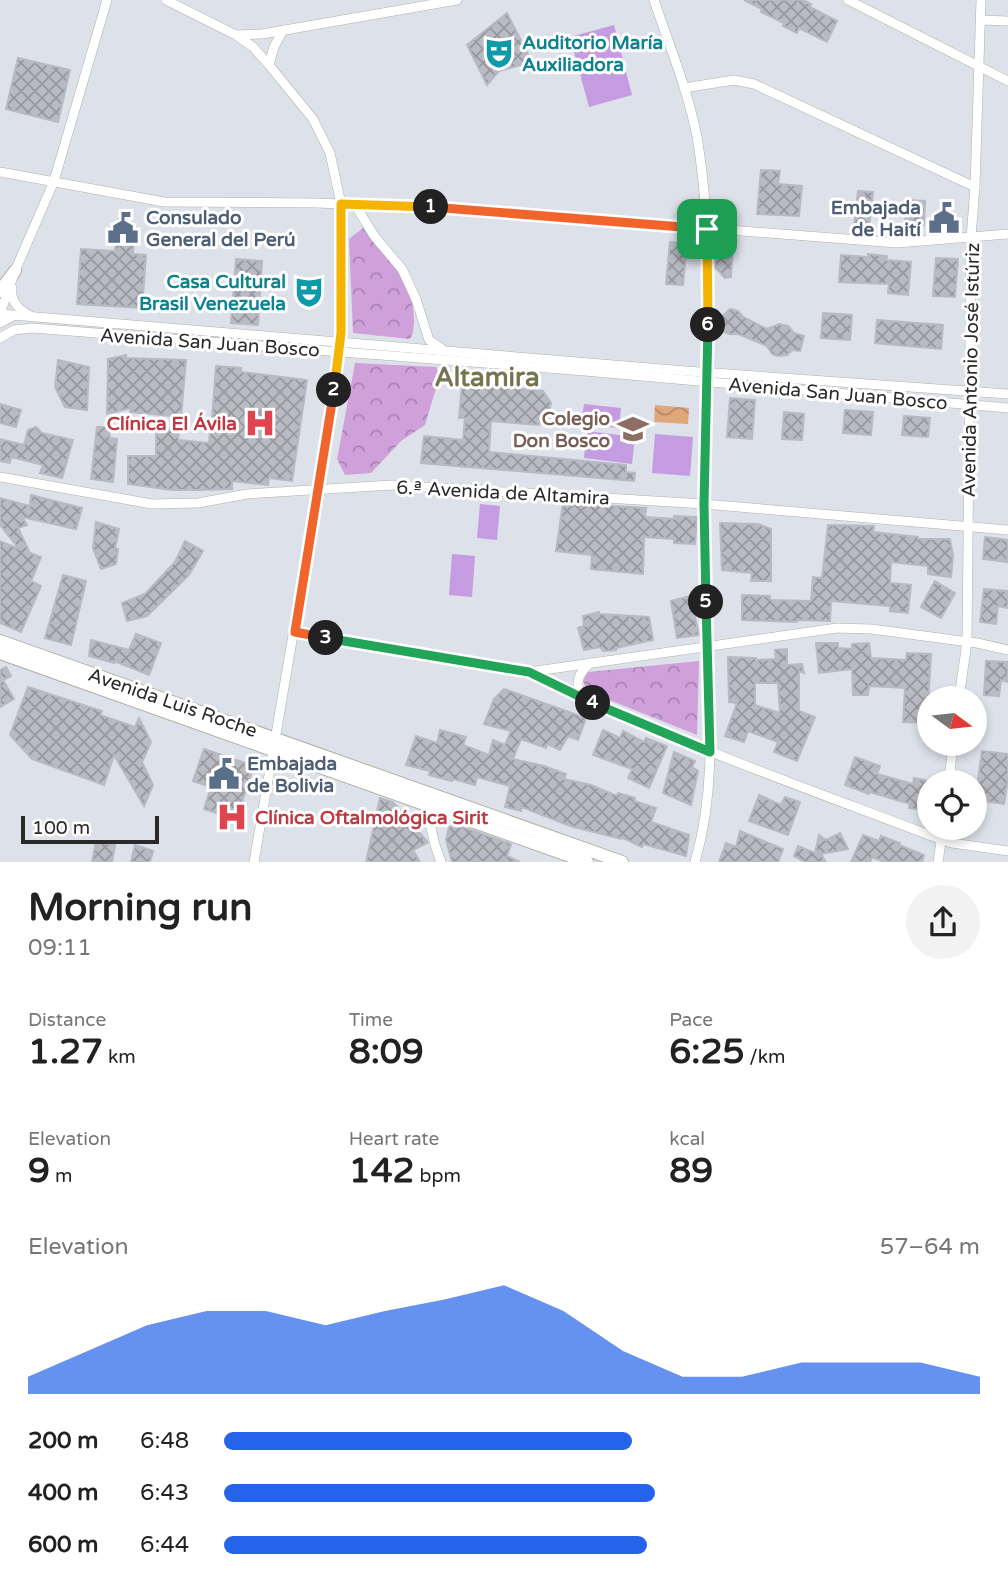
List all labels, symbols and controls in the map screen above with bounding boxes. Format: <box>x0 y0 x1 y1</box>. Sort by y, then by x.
place label: Auditorio María Auxiliadora <box>522 32 663 76</box>
theatre icon: Auditorio María Auxiliadora <box>482 36 516 70</box>
pin: 1 <box>414 190 448 224</box>
text: 1 <box>425 195 436 217</box>
place label: Embajada de Haití <box>831 197 921 241</box>
pin <box>677 199 737 259</box>
public building icon: Embajada de Haití <box>927 201 961 235</box>
place label: Consulado General del Perú <box>146 207 296 251</box>
icon: arrive <box>688 210 726 248</box>
public building icon: Consulado General del Perú <box>106 211 140 245</box>
street label: Avenida Antonio José Istúriz <box>958 242 984 498</box>
place label: Casa Cultural Brasil Venezuela <box>139 271 286 315</box>
theatre icon: Casa Cultural Brasil Venezuela <box>292 275 326 309</box>
pin: 6 <box>690 308 726 342</box>
text: 6 <box>702 313 713 335</box>
street label: Avenida San Juan Bosco <box>99 324 320 362</box>
district label: Altamira <box>434 362 540 393</box>
pin: 2 <box>316 372 352 408</box>
street label: Avenida San Juan Bosco <box>727 373 948 415</box>
text: 2 <box>328 378 339 400</box>
hospital icon: Clínica El Ávila <box>243 406 277 440</box>
place label: Colegio Don Bosco <box>513 408 610 452</box>
place label: Clínica El Ávila <box>107 412 237 435</box>
school or university icon: Colegio Don Bosco <box>616 412 650 446</box>
street label: 6.ª Avenida de Altamira <box>396 476 610 510</box>
pin: 5 <box>688 584 724 620</box>
text: 5 <box>700 590 711 612</box>
pin: 3 <box>308 620 344 656</box>
text: 3 <box>320 626 331 648</box>
street label: Avenida Luis Roche <box>85 664 260 742</box>
pin: 4 <box>576 686 610 720</box>
north arrow <box>917 686 987 756</box>
map controls <box>917 686 987 840</box>
text: 4 <box>587 691 598 713</box>
place label: Embajada de Bolivia <box>247 753 337 797</box>
public building icon: Embajada de Bolivia <box>207 757 241 791</box>
button: locate <box>917 770 987 840</box>
hospital icon: Clínica Oftalmológica Sirit <box>215 800 249 834</box>
place label: Clínica Oftalmológica Sirit <box>255 807 489 830</box>
scale bar <box>21 813 159 844</box>
text: 100 m <box>32 817 90 839</box>
text: Morning run <box>28 885 252 931</box>
button: share <box>906 885 980 959</box>
text: 09:11 <box>28 934 92 962</box>
text: Distance <box>28 1009 106 1031</box>
text: Time <box>349 1009 393 1031</box>
text: Pace <box>669 1009 713 1031</box>
text: 1.27 <box>28 1031 103 1073</box>
text: 8:09 <box>349 1031 424 1073</box>
text: 6:25 <box>669 1031 744 1073</box>
text: km <box>103 1046 136 1068</box>
text: /km <box>744 1046 786 1068</box>
text: Elevation <box>28 1128 111 1150</box>
text: Heart rate <box>349 1128 439 1150</box>
text: kcal <box>669 1128 705 1150</box>
text: 9 <box>28 1150 50 1192</box>
text: 142 <box>349 1150 415 1192</box>
text: 89 <box>669 1150 713 1192</box>
text: m <box>50 1165 72 1187</box>
text: bpm <box>415 1165 461 1187</box>
text: Elevation <box>28 1233 129 1261</box>
text: 57–64 m <box>880 1233 980 1261</box>
text: 200 m <box>28 1427 98 1455</box>
text: 6:48 <box>140 1427 189 1455</box>
text: 400 m <box>28 1479 98 1507</box>
text: 6:43 <box>140 1479 189 1507</box>
text: 600 m <box>28 1531 98 1559</box>
text: 6:44 <box>140 1531 189 1559</box>

